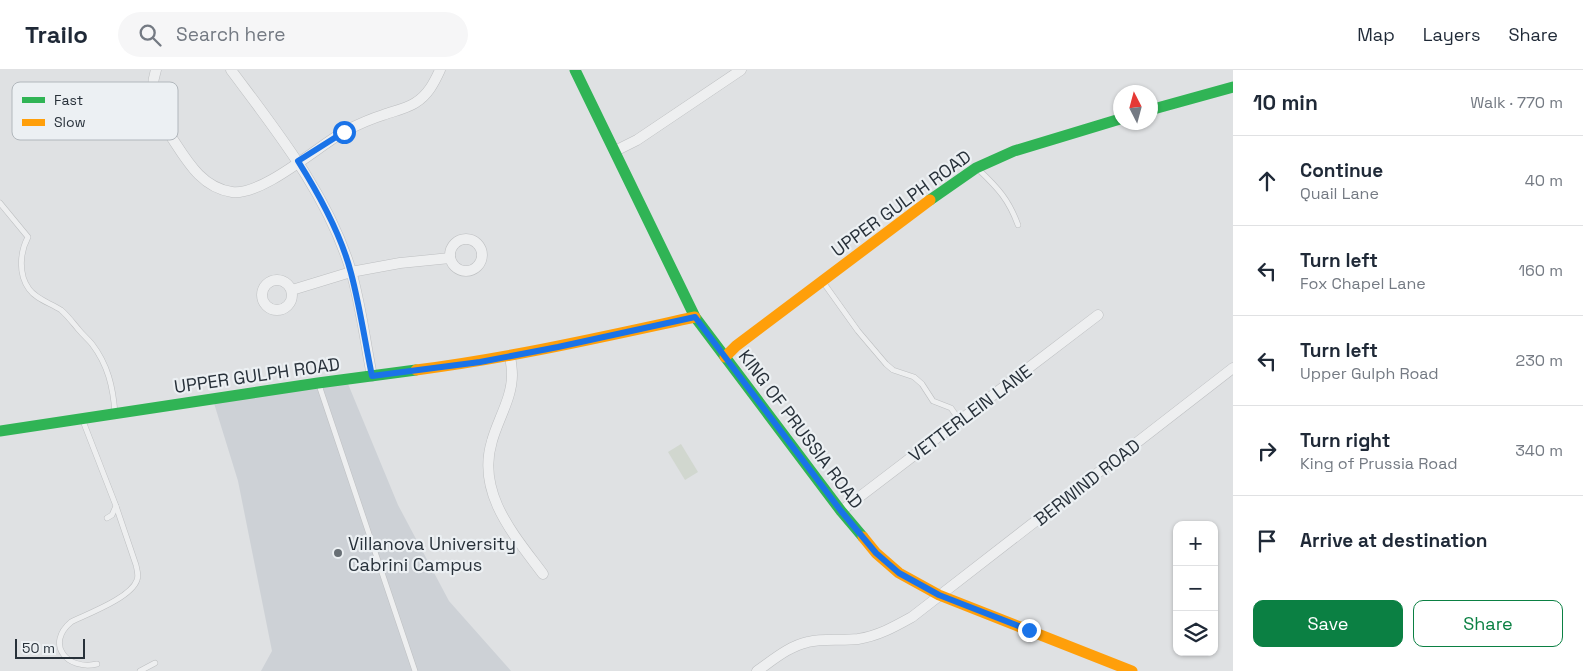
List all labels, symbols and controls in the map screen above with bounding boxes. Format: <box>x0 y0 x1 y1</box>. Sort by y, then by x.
search box <box>118 12 468 57</box>
text: Trailo <box>25 19 88 50</box>
icon: search <box>136 21 164 49</box>
text: Search here <box>176 22 286 47</box>
text: Map <box>1357 23 1395 46</box>
text: Layers <box>1423 23 1480 46</box>
text: Share <box>1508 23 1558 46</box>
legend <box>12 82 178 140</box>
north arrow <box>1113 85 1158 130</box>
text: 10 min <box>1253 89 1318 116</box>
text: Fast <box>54 91 83 109</box>
text: Walk · 770 m <box>1470 92 1563 113</box>
text: Slow <box>54 113 86 131</box>
route start <box>333 121 356 144</box>
street label: UPPER GULPH ROAD <box>827 145 975 261</box>
text: Continue <box>1300 158 1383 183</box>
icon: ahead <box>1253 167 1281 195</box>
text: 40 m <box>1525 170 1563 191</box>
text: Quail Lane <box>1300 183 1379 204</box>
text: Turn left <box>1300 248 1378 273</box>
icon: left <box>1253 257 1281 285</box>
text: 160 m <box>1518 260 1563 281</box>
text: Fox Chapel Lane <box>1300 273 1426 294</box>
text: Turn left <box>1300 338 1378 363</box>
street label: KING OF PRUSSIA ROAD <box>734 345 868 513</box>
icon: left <box>1253 347 1281 375</box>
text: 230 m <box>1516 350 1563 371</box>
street label: UPPER GULPH ROAD <box>173 352 341 398</box>
street label: VETTERLEIN LANE <box>904 359 1036 467</box>
text: Upper Gulph Road <box>1300 363 1439 384</box>
text: Turn right <box>1300 428 1390 453</box>
street label: BERWIND ROAD <box>1029 433 1145 531</box>
icon: right <box>1253 437 1281 465</box>
text: 340 m <box>1515 440 1563 461</box>
text: King of Prussia Road <box>1300 453 1457 474</box>
map controls <box>1173 521 1218 656</box>
button: + <box>1173 521 1218 566</box>
icon: arrive <box>1253 527 1281 555</box>
text: Arrive at destination <box>1300 528 1488 553</box>
place label: Villanova University Cabrini Campus <box>348 532 516 576</box>
marker: Villanova University Cabrini Campus <box>332 547 344 559</box>
button: − <box>1173 566 1218 611</box>
button: Save <box>1253 600 1403 647</box>
button: Share <box>1413 600 1563 647</box>
button: layers <box>1173 611 1218 656</box>
route end <box>1018 619 1041 642</box>
scale bar <box>15 636 85 659</box>
text: 50 m <box>22 639 55 657</box>

